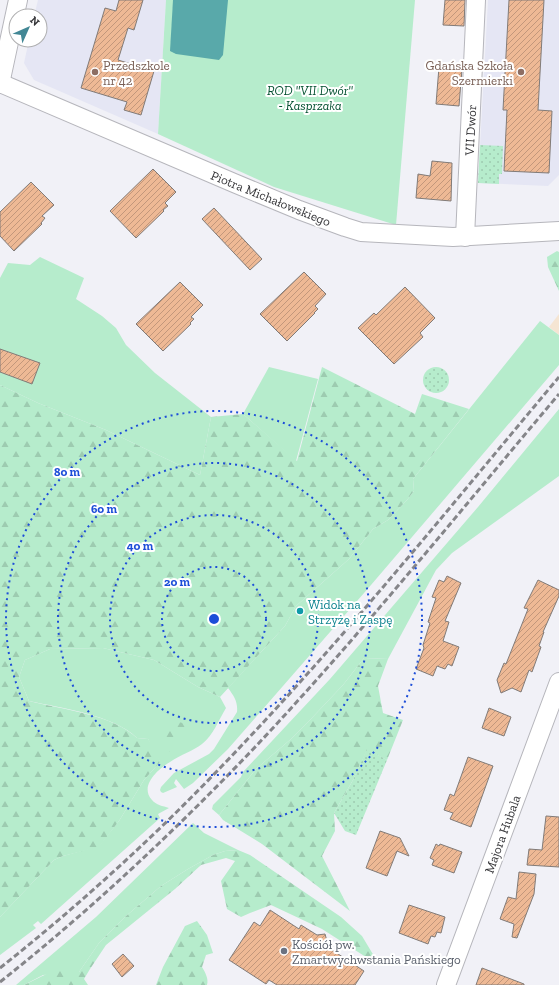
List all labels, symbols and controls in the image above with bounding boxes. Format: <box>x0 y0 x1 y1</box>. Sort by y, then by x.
north arrow <box>8 8 48 48</box>
text: N <box>27 14 43 29</box>
place label: Przedszkole nr 42 <box>103 58 170 88</box>
place label: Gdańska Szkoła Szermierki <box>426 58 514 88</box>
marker: Przedszkole nr 42 <box>90 67 100 77</box>
marker: Gdańska Szkoła Szermierki <box>516 67 526 77</box>
park label: ROD "VII Dwór" - Kasprzaka <box>267 83 353 113</box>
street label: VII Dwór <box>462 104 479 157</box>
street label: Piotra Michałowskiego <box>209 168 333 229</box>
text: 80 m <box>54 465 81 479</box>
text: 60 m <box>91 502 118 516</box>
text: 40 m <box>127 539 154 553</box>
text: 20 m <box>164 575 191 589</box>
place label: Widok na Strzyżę i Zaspę <box>308 597 392 627</box>
marker: Widok na Strzyżę i Zaspę <box>295 606 305 616</box>
centre of rings <box>207 612 221 626</box>
street label: Majora Hubala <box>481 792 525 876</box>
place label: Kościół pw. Zmartwychwstania Pańskiego <box>292 937 461 967</box>
marker: Kościół pw. Zmartwychwstania Pańskiego <box>279 946 289 956</box>

